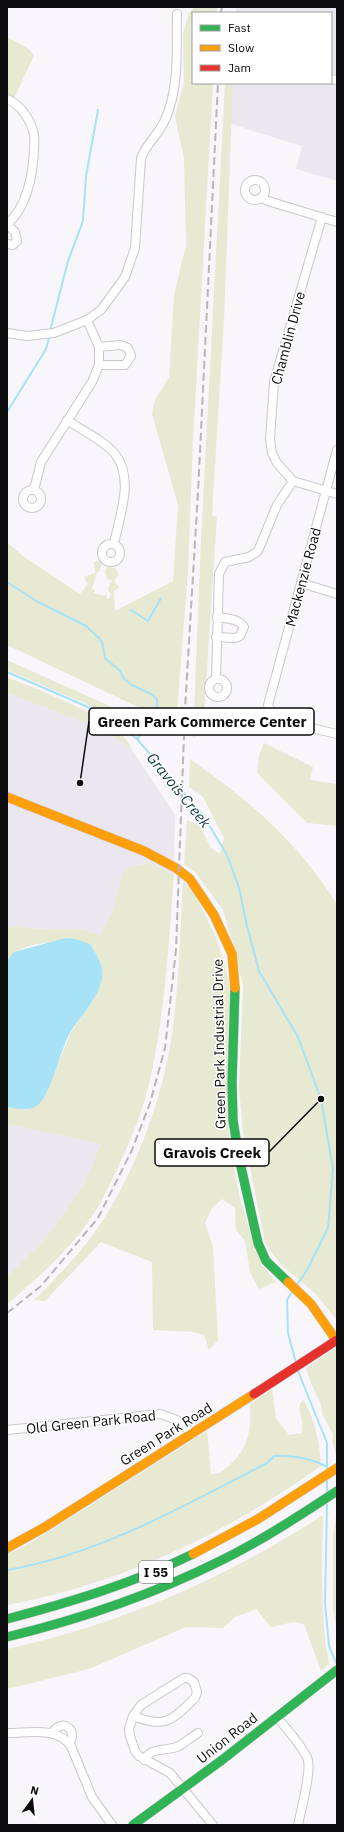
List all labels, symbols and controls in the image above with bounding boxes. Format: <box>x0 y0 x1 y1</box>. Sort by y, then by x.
legend <box>192 12 332 84</box>
text: Fast <box>228 20 251 35</box>
text: Slow <box>228 40 254 55</box>
text: Jam <box>228 60 251 75</box>
street label: Chamblin Drive <box>267 289 309 386</box>
street label: Mackenzie Road <box>281 525 325 629</box>
callout: Green Park Commerce Center <box>89 708 314 735</box>
text: Green Park Commerce Center <box>98 712 306 731</box>
water label: Gravois Creek <box>143 749 215 832</box>
street label: Green Park Industrial Drive <box>209 959 229 1129</box>
callout: Gravois Creek <box>155 1139 269 1166</box>
text: Gravois Creek <box>163 1143 261 1162</box>
street label: Green Park Road <box>117 1398 215 1470</box>
street label: Old Green Park Road <box>25 1406 157 1438</box>
road number: I 55 <box>139 1561 173 1583</box>
street label: Union Road <box>193 1709 261 1767</box>
north arrow <box>12 1780 52 1820</box>
text: N <box>29 1783 40 1798</box>

